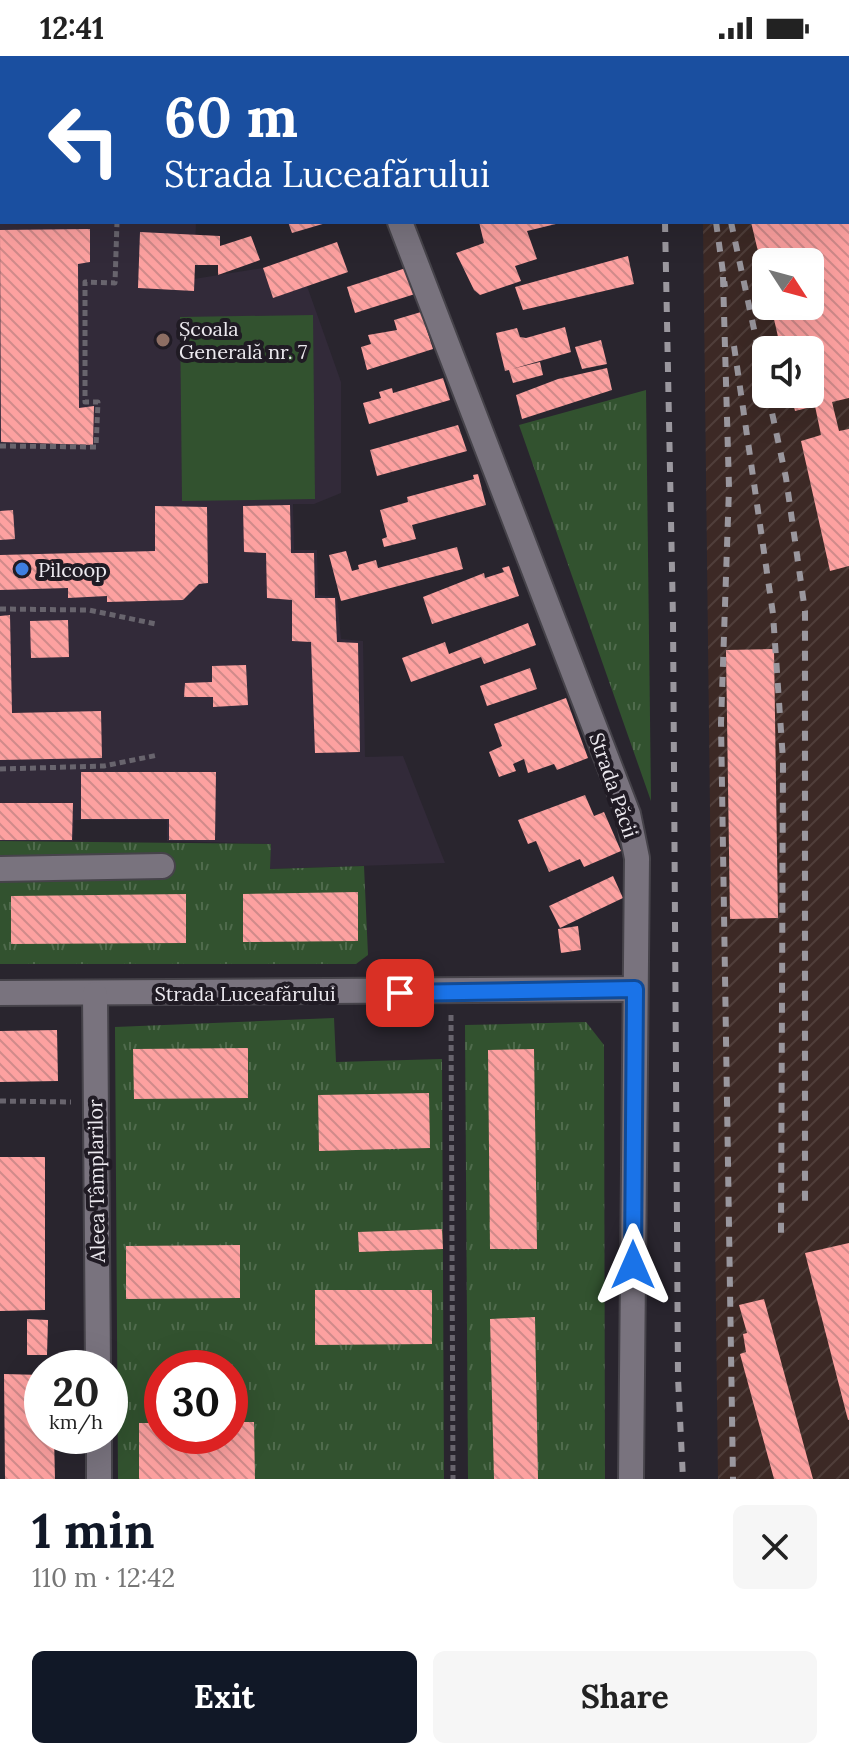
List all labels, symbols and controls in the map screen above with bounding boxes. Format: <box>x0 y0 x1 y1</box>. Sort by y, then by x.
text: 12:41 <box>40 9 104 47</box>
text: 60 m <box>164 81 298 152</box>
icon: left <box>32 88 136 192</box>
text: Strada Luceafărului <box>164 151 490 197</box>
north arrow <box>752 248 824 320</box>
map controls <box>752 248 824 408</box>
place label: Școala Generală nr. 7 <box>179 316 307 364</box>
marker: Școala Generală nr. 7 <box>154 331 172 349</box>
button: sound <box>752 336 824 408</box>
place label: Pilcoop <box>38 557 107 582</box>
marker: Pilcoop <box>13 560 31 578</box>
street label: Strada Păcii <box>584 729 644 841</box>
pin <box>366 959 434 1027</box>
icon: arrive <box>378 971 422 1015</box>
street label: Strada Luceafărului <box>154 981 336 1006</box>
street label: Aleea Tâmplarilor <box>82 1099 110 1264</box>
position arrow <box>591 1223 675 1307</box>
speed limit sign: 30 <box>144 1350 248 1454</box>
text: 20 <box>53 1366 99 1417</box>
text: km/h <box>49 1409 103 1434</box>
text: 1 min <box>32 1500 155 1561</box>
button: close <box>733 1505 817 1589</box>
text: 110 m · 12:42 <box>32 1561 175 1594</box>
button: Exit <box>32 1651 417 1743</box>
button: Share <box>433 1651 817 1743</box>

